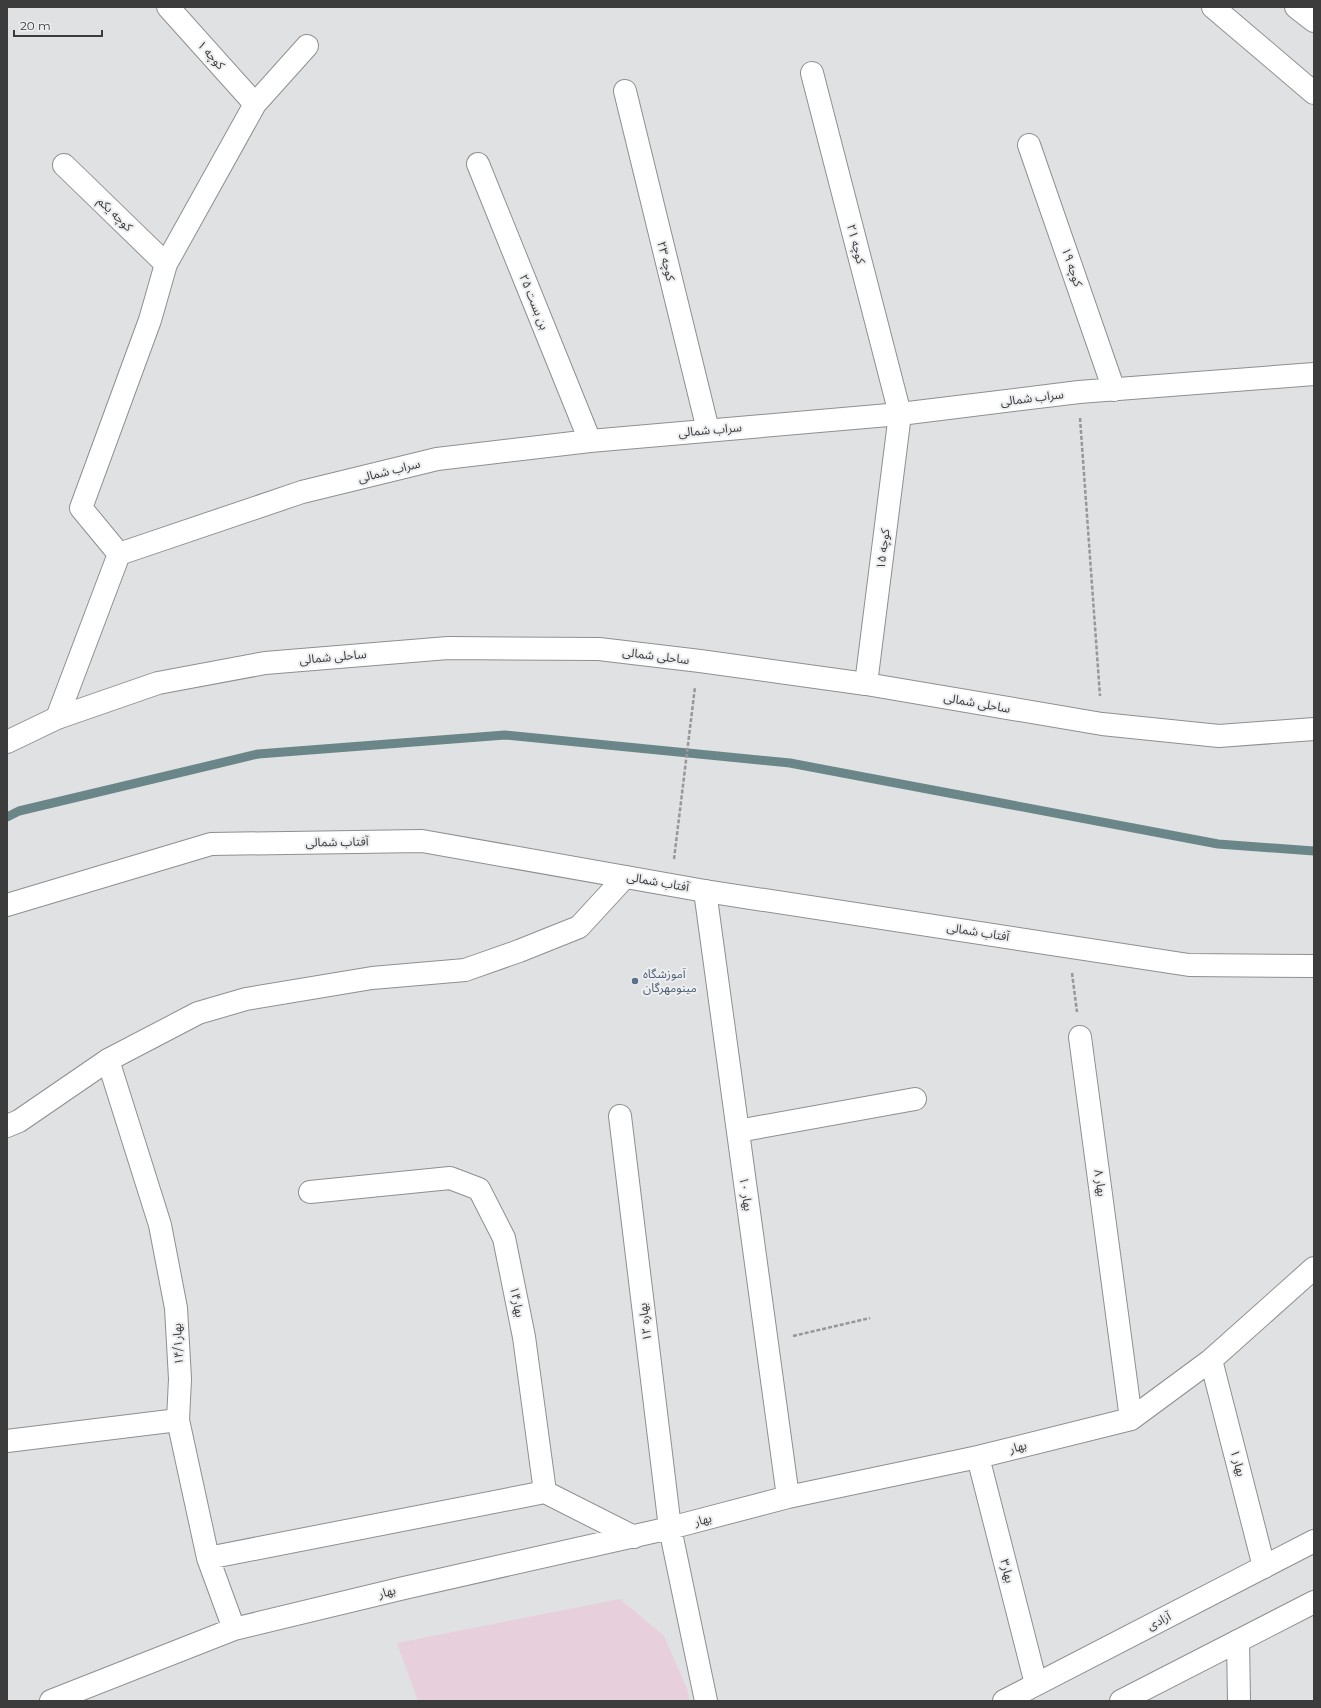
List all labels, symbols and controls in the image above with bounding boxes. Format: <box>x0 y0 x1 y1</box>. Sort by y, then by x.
scale bar <box>14 12 102 38</box>
text: 20 m <box>20 18 51 33</box>
street label: کوچه ۱ <box>194 37 229 74</box>
street label: کوچه یکم <box>93 193 137 236</box>
street label: کوچه ۲۱ <box>843 222 869 267</box>
street label: کوچه ۲۳ <box>653 239 679 284</box>
street label: کوچه ۱۹ <box>1058 245 1086 290</box>
street label: بن بست ۲۵ <box>517 272 552 332</box>
street label: سراب شمالی <box>999 386 1064 409</box>
street label: سراب شمالی <box>678 419 742 440</box>
street label: سراب شمالی <box>356 456 422 486</box>
street label: کوچه ۱۵ <box>873 527 894 570</box>
street label: ساحلی شمالی <box>622 644 690 667</box>
street label: ساحلی شمالی <box>299 646 367 667</box>
street label: ساحلی شمالی <box>943 689 1012 716</box>
street label: آفتاب شمالی <box>305 833 369 850</box>
street label: آفتاب شمالی <box>626 869 691 895</box>
street label: آفتاب شمالی <box>946 919 1011 944</box>
place label: آموزشگاه مینومهرگان <box>643 966 697 995</box>
marker: آموزشگاه مینومهرگان <box>630 976 640 986</box>
street label: بهار ۸ <box>1091 1168 1110 1197</box>
street label: بهار ۱۰ <box>737 1176 756 1212</box>
street label: بهار۱۴ <box>507 1285 528 1319</box>
street label: بهاره ۱۲ <box>635 1302 654 1342</box>
street label: بهار۱۴/۱ <box>169 1323 186 1365</box>
street label: بهار <box>1007 1437 1028 1456</box>
street label: بهار ۱ <box>1228 1448 1249 1478</box>
street label: بهار <box>692 1510 713 1529</box>
street label: بهار۳ <box>997 1557 1018 1584</box>
street label: بهار <box>376 1582 397 1601</box>
street label: آزادی <box>1144 1608 1174 1633</box>

